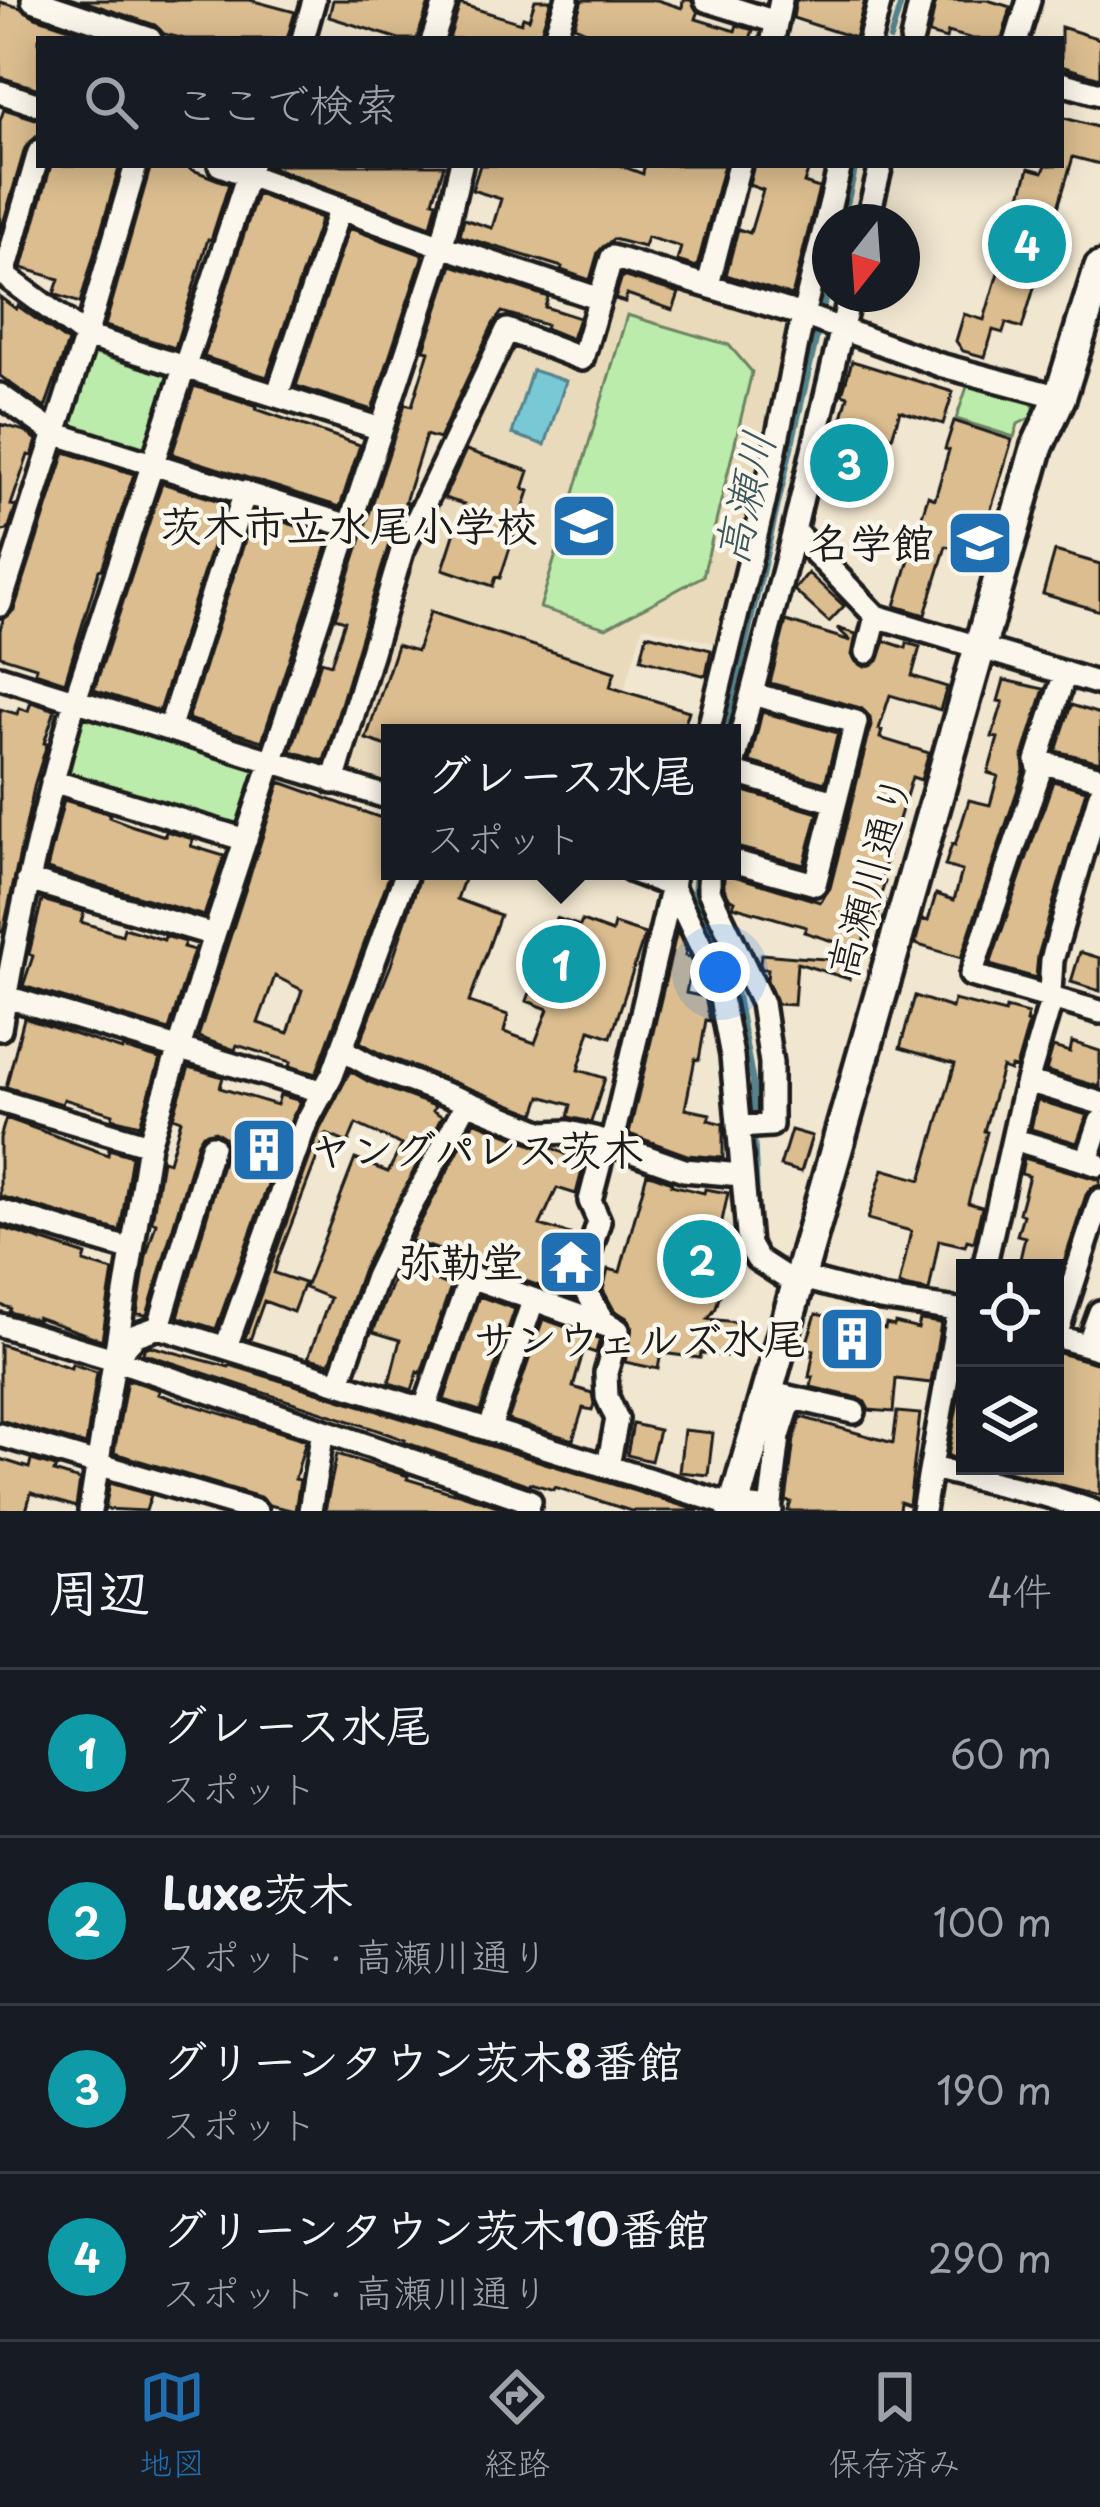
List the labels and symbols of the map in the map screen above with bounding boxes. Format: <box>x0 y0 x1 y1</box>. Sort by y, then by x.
pin: 4 <box>988 199 1066 289</box>
north arrow <box>812 204 920 312</box>
pin: 3 <box>810 418 888 508</box>
water label: 高瀬川 <box>694 424 790 571</box>
school or university icon: 茨木市立水尾小学校 <box>549 491 619 561</box>
place label: 茨木市立水尾小学校 <box>160 492 538 555</box>
school or university icon: 名学館 <box>945 508 1015 578</box>
place label: 名学館 <box>808 509 934 572</box>
street label: 高瀬川通り <box>808 766 927 985</box>
pin: 1 <box>522 919 600 1009</box>
your location <box>690 942 750 1002</box>
building icon: ヤングパレス茨木 <box>229 1115 299 1185</box>
place label: ヤングパレス茨木 <box>310 1116 643 1179</box>
pin: 2 <box>663 1214 741 1304</box>
temple icon: 弥勒堂 <box>536 1227 606 1297</box>
place label: 弥勒堂 <box>398 1228 524 1291</box>
building icon: サンウェルズ水尾 <box>817 1304 887 1374</box>
place label: サンウェルズ水尾 <box>473 1305 806 1368</box>

